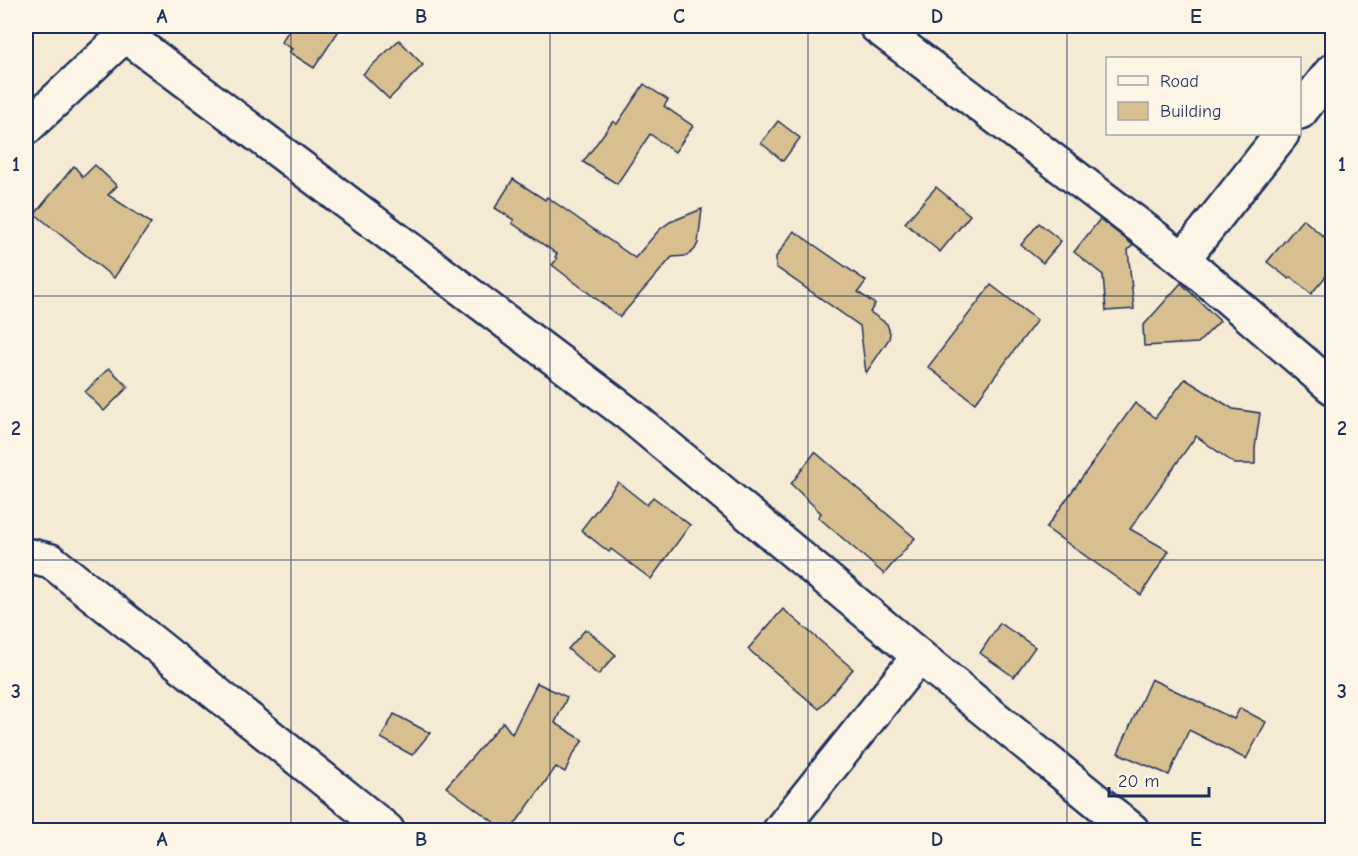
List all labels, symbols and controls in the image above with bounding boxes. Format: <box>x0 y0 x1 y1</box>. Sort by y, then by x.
text: A <box>156 5 168 28</box>
text: B <box>415 5 427 28</box>
text: C <box>673 5 685 28</box>
text: D <box>931 5 943 28</box>
text: E <box>1190 5 1202 28</box>
legend <box>1106 57 1301 135</box>
text: Road <box>1160 71 1199 92</box>
text: Building <box>1160 101 1222 122</box>
text: 1 <box>12 153 20 176</box>
text: 1 <box>1338 153 1346 176</box>
text: 2 <box>11 417 21 440</box>
text: 2 <box>1337 417 1347 440</box>
text: 3 <box>11 680 21 703</box>
text: 3 <box>1337 680 1347 703</box>
scale bar <box>1109 760 1210 798</box>
text: 20 m <box>1118 771 1159 792</box>
text: A <box>156 828 168 851</box>
text: B <box>415 828 427 851</box>
text: C <box>673 828 685 851</box>
text: D <box>931 828 943 851</box>
text: E <box>1190 828 1202 851</box>

